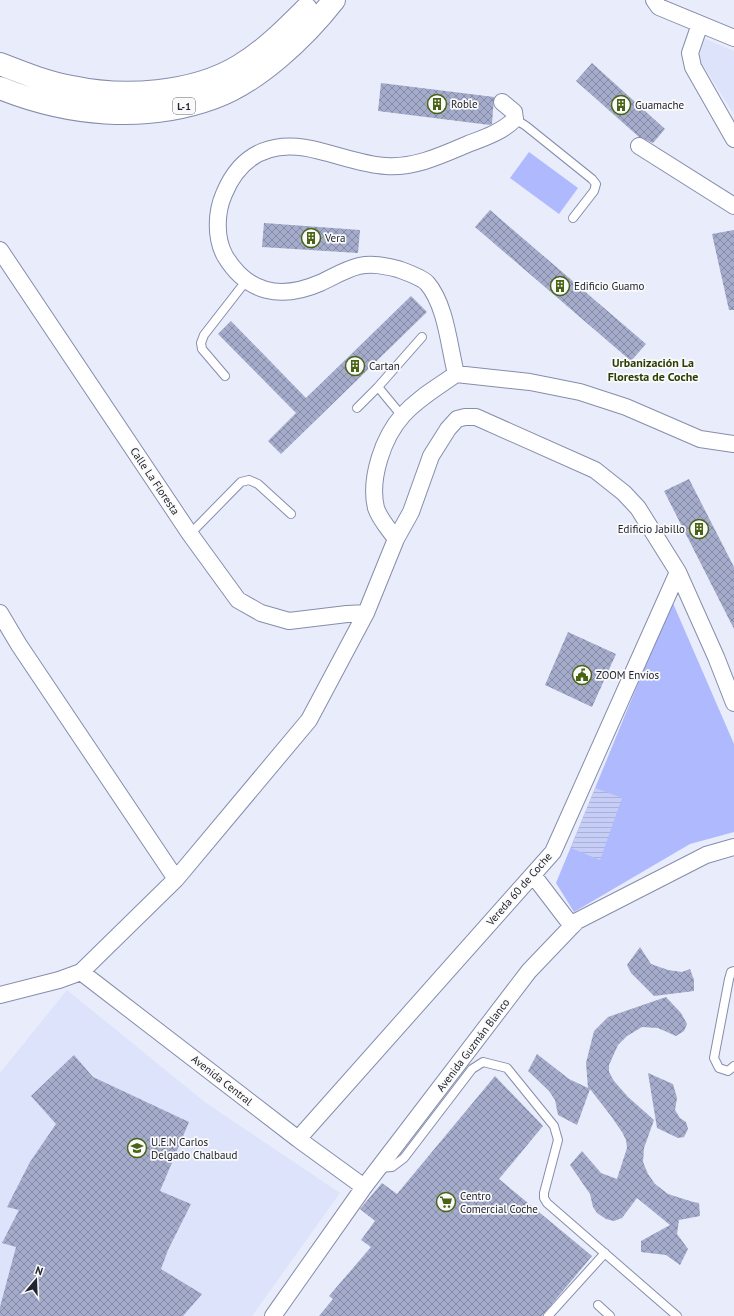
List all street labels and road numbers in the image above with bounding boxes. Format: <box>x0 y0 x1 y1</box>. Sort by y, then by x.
road number: L-1 <box>173 98 195 114</box>
street label: Calle La Floresta <box>127 445 183 517</box>
street label: Vereda 60 de Coche <box>483 849 555 929</box>
street label: Avenida Guzmán Blanco <box>433 996 513 1094</box>
street label: Avenida Central <box>189 1052 256 1109</box>

